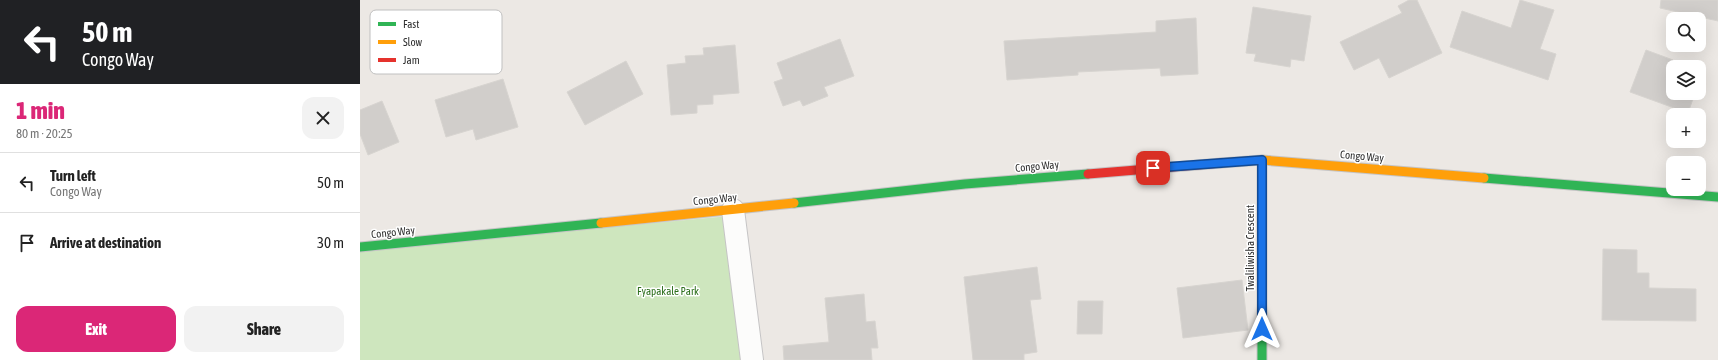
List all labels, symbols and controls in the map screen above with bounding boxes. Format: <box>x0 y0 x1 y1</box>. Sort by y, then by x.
legend <box>370 10 502 74</box>
map controls <box>1666 12 1706 196</box>
button: search <box>1666 12 1706 52</box>
icon: left <box>16 16 68 68</box>
text: 50 m <box>82 16 132 48</box>
text: Fast <box>403 18 419 30</box>
text: Slow <box>403 36 422 48</box>
text: Congo Way <box>82 49 154 70</box>
text: Jam <box>403 54 420 66</box>
button: layers <box>1666 60 1706 100</box>
text: 1 min <box>16 97 65 124</box>
button: close <box>302 97 344 139</box>
button: + <box>1666 108 1706 148</box>
text: 80 m · 20:25 <box>16 126 73 141</box>
street label: Congo Way <box>1340 148 1385 164</box>
pin <box>1136 151 1170 185</box>
button: − <box>1666 156 1706 196</box>
icon: arrive <box>1142 157 1164 179</box>
street label: Congo Way <box>1015 158 1060 174</box>
text: Turn left <box>50 167 96 184</box>
icon: left <box>16 172 38 194</box>
text: 50 m <box>317 174 344 191</box>
text: Congo Way <box>50 184 102 199</box>
street label: Congo Way <box>693 191 738 207</box>
street label: Twaliliwisha Crescent <box>1244 205 1256 291</box>
street label: Congo Way <box>371 224 416 240</box>
icon: arrive <box>16 232 38 254</box>
text: Arrive at destination <box>50 234 161 251</box>
text: 30 m <box>317 234 344 251</box>
park label: Fyapakale Park <box>637 285 699 297</box>
button: Exit <box>16 306 176 352</box>
button: Share <box>184 306 344 352</box>
position arrow <box>1241 308 1283 350</box>

